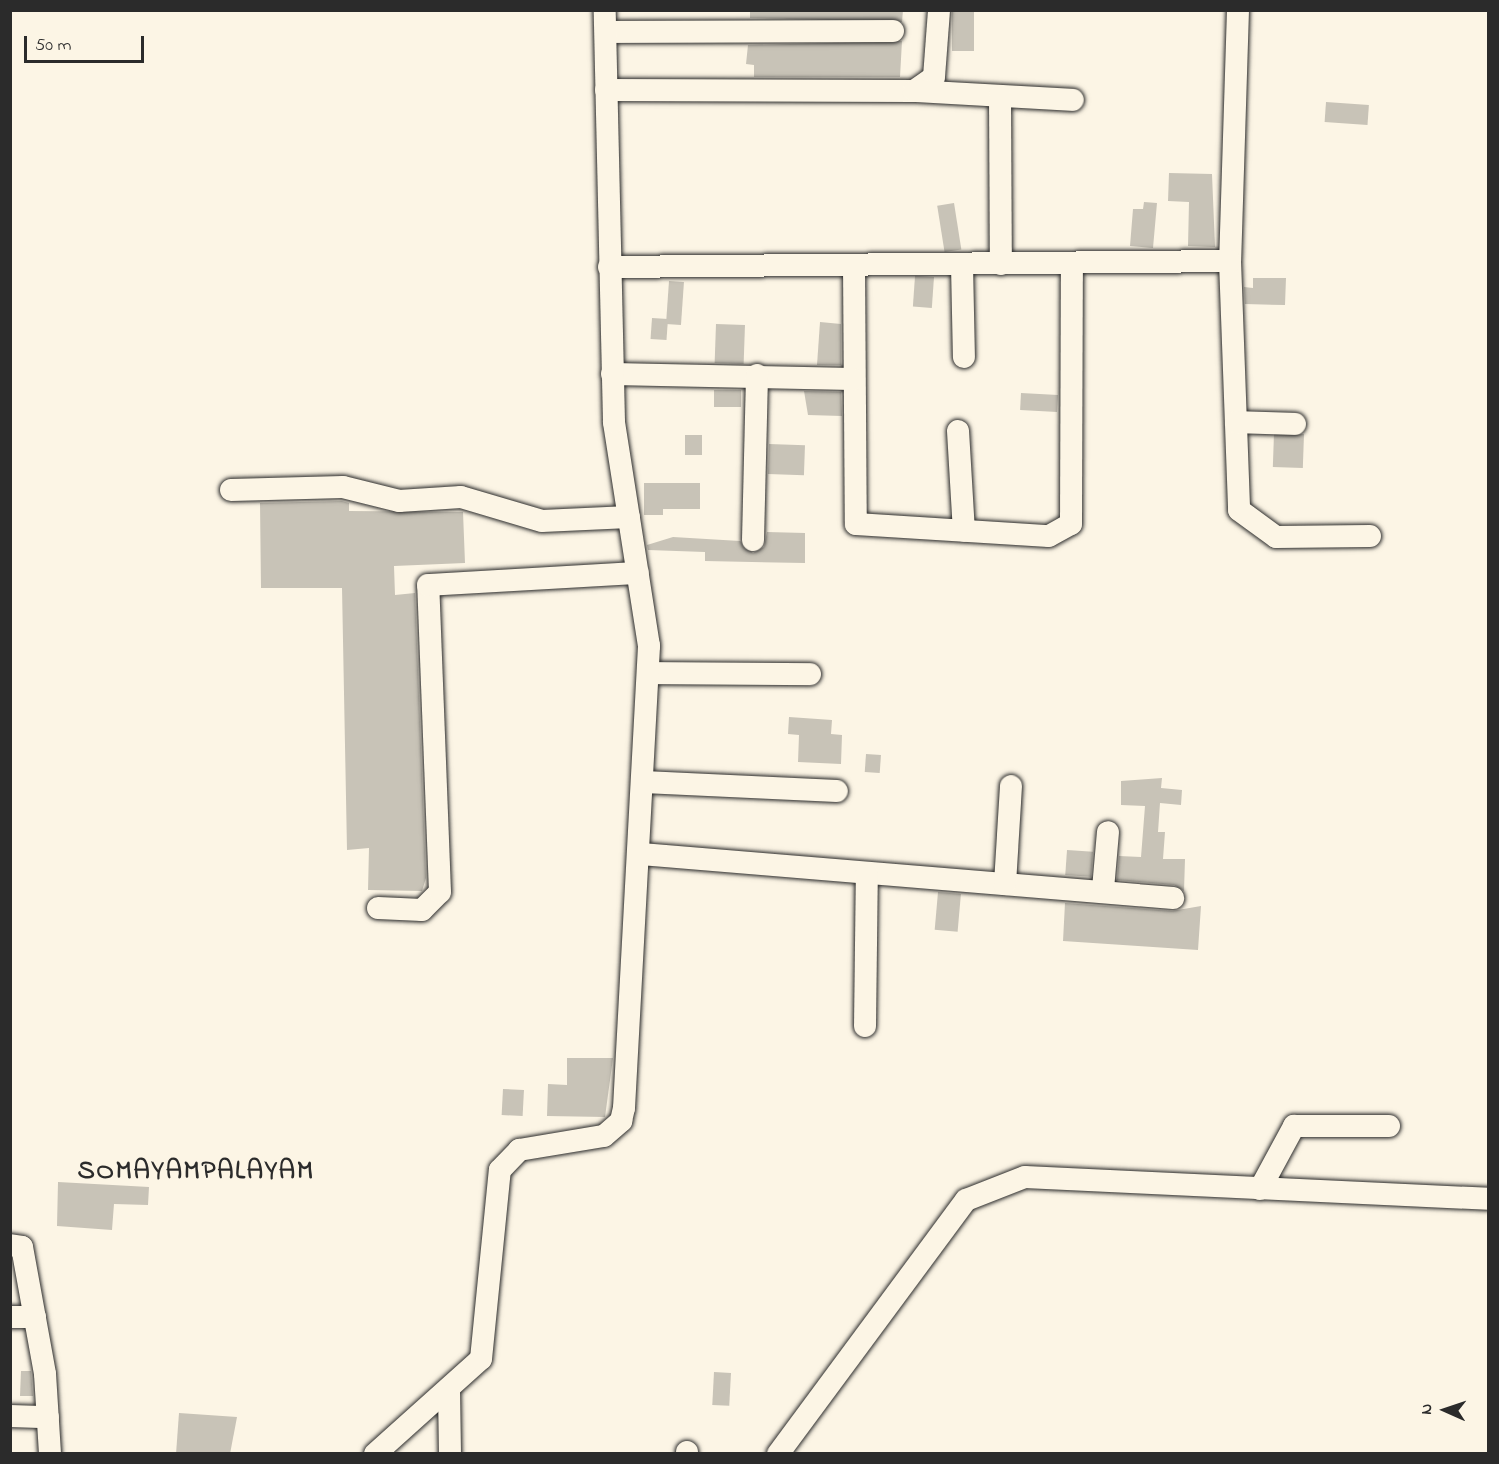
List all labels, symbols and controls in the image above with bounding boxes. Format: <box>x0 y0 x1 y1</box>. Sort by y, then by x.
scale bar <box>27 24 147 62</box>
text: 50 m <box>35 33 72 59</box>
district label: SOMAYAMPALAYAM <box>77 1156 315 1188</box>
north arrow <box>1415 1380 1475 1440</box>
text: N <box>1415 1403 1439 1415</box>

